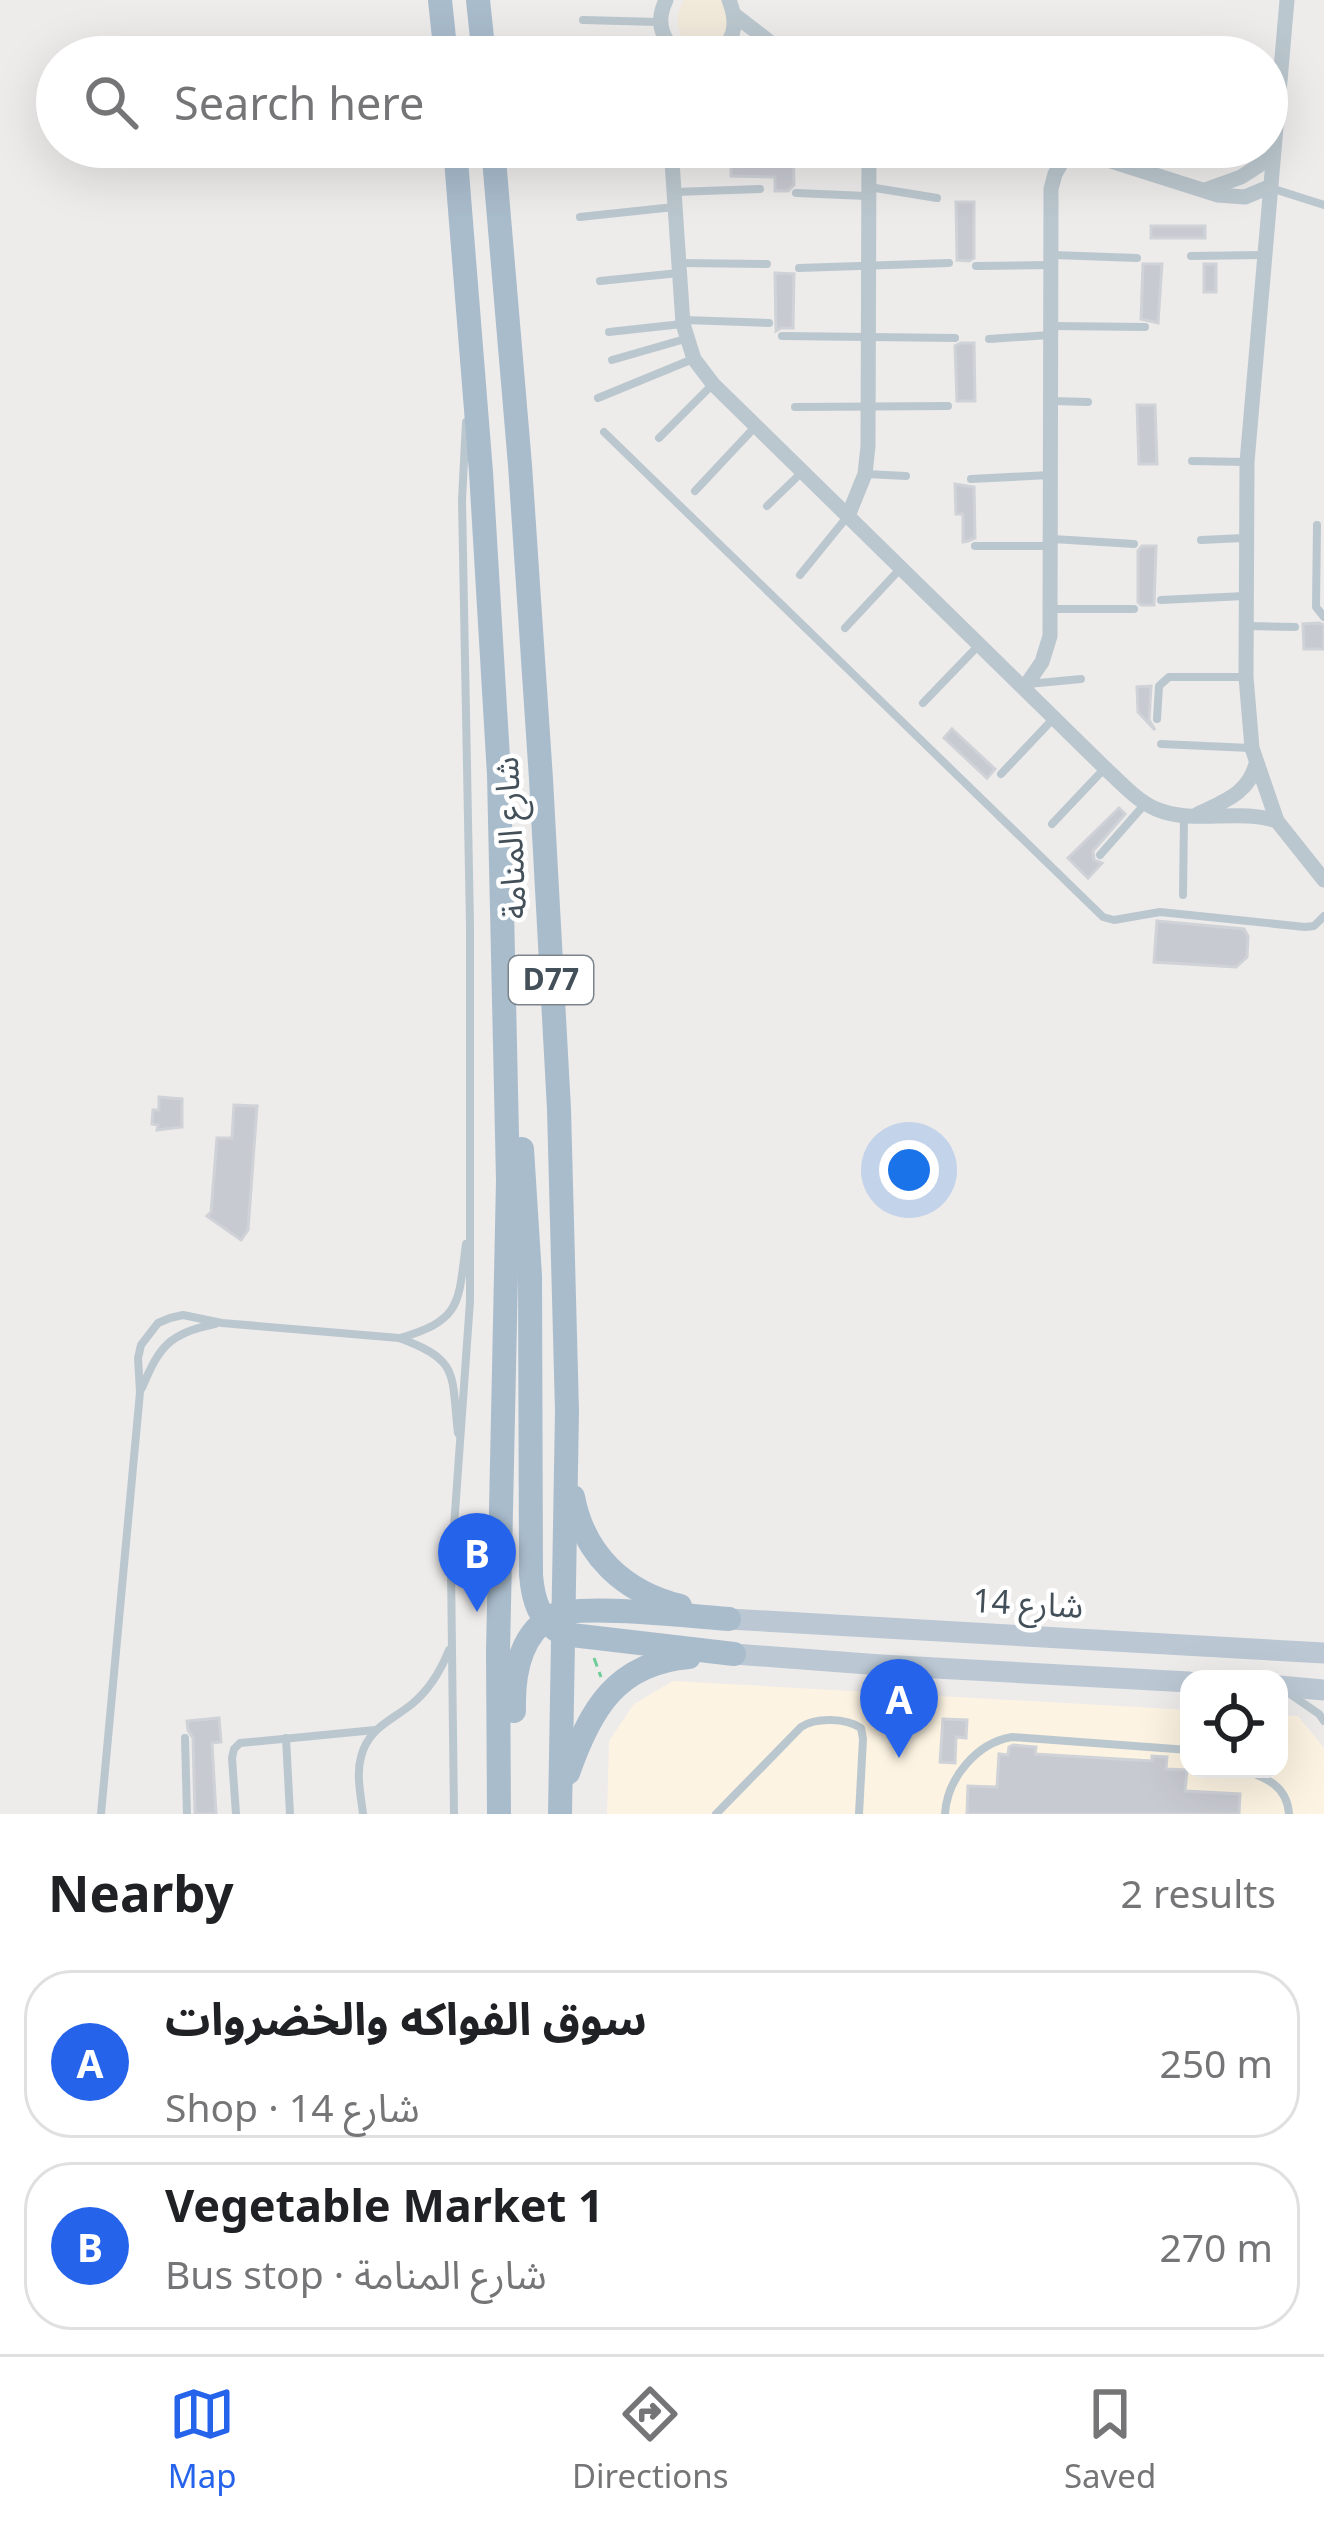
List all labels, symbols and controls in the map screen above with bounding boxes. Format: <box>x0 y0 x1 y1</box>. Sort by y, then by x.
search box <box>36 36 1288 168</box>
icon: search <box>78 69 144 135</box>
text: Search here <box>174 72 424 133</box>
street label: شارع المنامة <box>483 755 539 920</box>
road number: D77 <box>509 956 593 1004</box>
your location <box>879 1140 939 1200</box>
pin: B <box>438 1513 516 1612</box>
street label: شارع 14 <box>971 1577 1084 1631</box>
pin: A <box>860 1659 938 1758</box>
map controls <box>1180 1670 1288 1778</box>
button: locate <box>1180 1670 1288 1778</box>
text: Nearby <box>48 1857 234 1927</box>
text: 2 results <box>1121 1866 1276 1919</box>
text: سوق الفواكه والخضروات <box>165 1987 647 2048</box>
text: A <box>77 2036 104 2089</box>
text: 250 m <box>1159 2036 1273 2089</box>
text: Shop · شارع 14 <box>165 2080 420 2133</box>
text: Vegetable Market 1 <box>165 2174 604 2235</box>
text: B <box>77 2220 103 2273</box>
text: 270 m <box>1159 2220 1273 2273</box>
text: Bus stop · شارع المنامة <box>165 2247 547 2300</box>
tab: Map <box>168 2381 236 2498</box>
tab: Directions <box>572 2381 729 2498</box>
tab: Saved <box>1064 2381 1156 2498</box>

